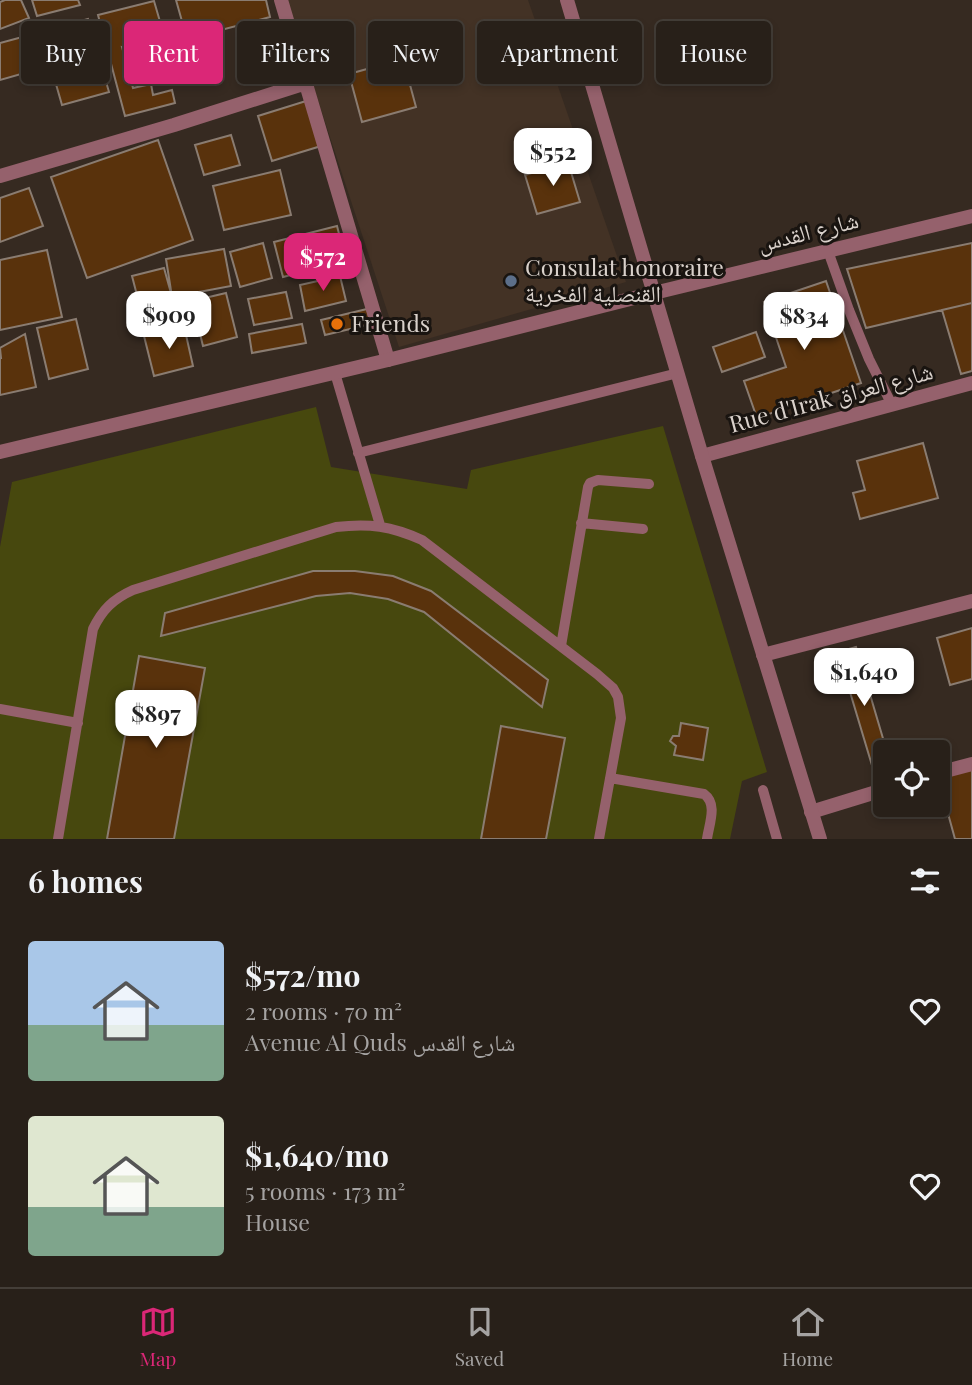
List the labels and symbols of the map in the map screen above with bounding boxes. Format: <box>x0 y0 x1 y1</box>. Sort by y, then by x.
pin: $552 <box>512 128 594 188</box>
street label: شارع القدس <box>754 203 862 259</box>
pin: $572 <box>282 233 364 293</box>
place label: Consulat honoraire القنصلية الفخرية <box>525 251 724 308</box>
marker: Consulat honoraire القنصلية الفخرية <box>503 273 519 289</box>
pin: $909 <box>128 292 210 351</box>
pin: $834 <box>763 292 845 352</box>
place label: Friends <box>351 307 430 338</box>
marker: Friends <box>329 316 345 332</box>
street label: Rue d'Irak شارع العراق <box>725 354 936 440</box>
pin: $1,640 <box>807 648 921 708</box>
pin: $897 <box>115 690 197 750</box>

